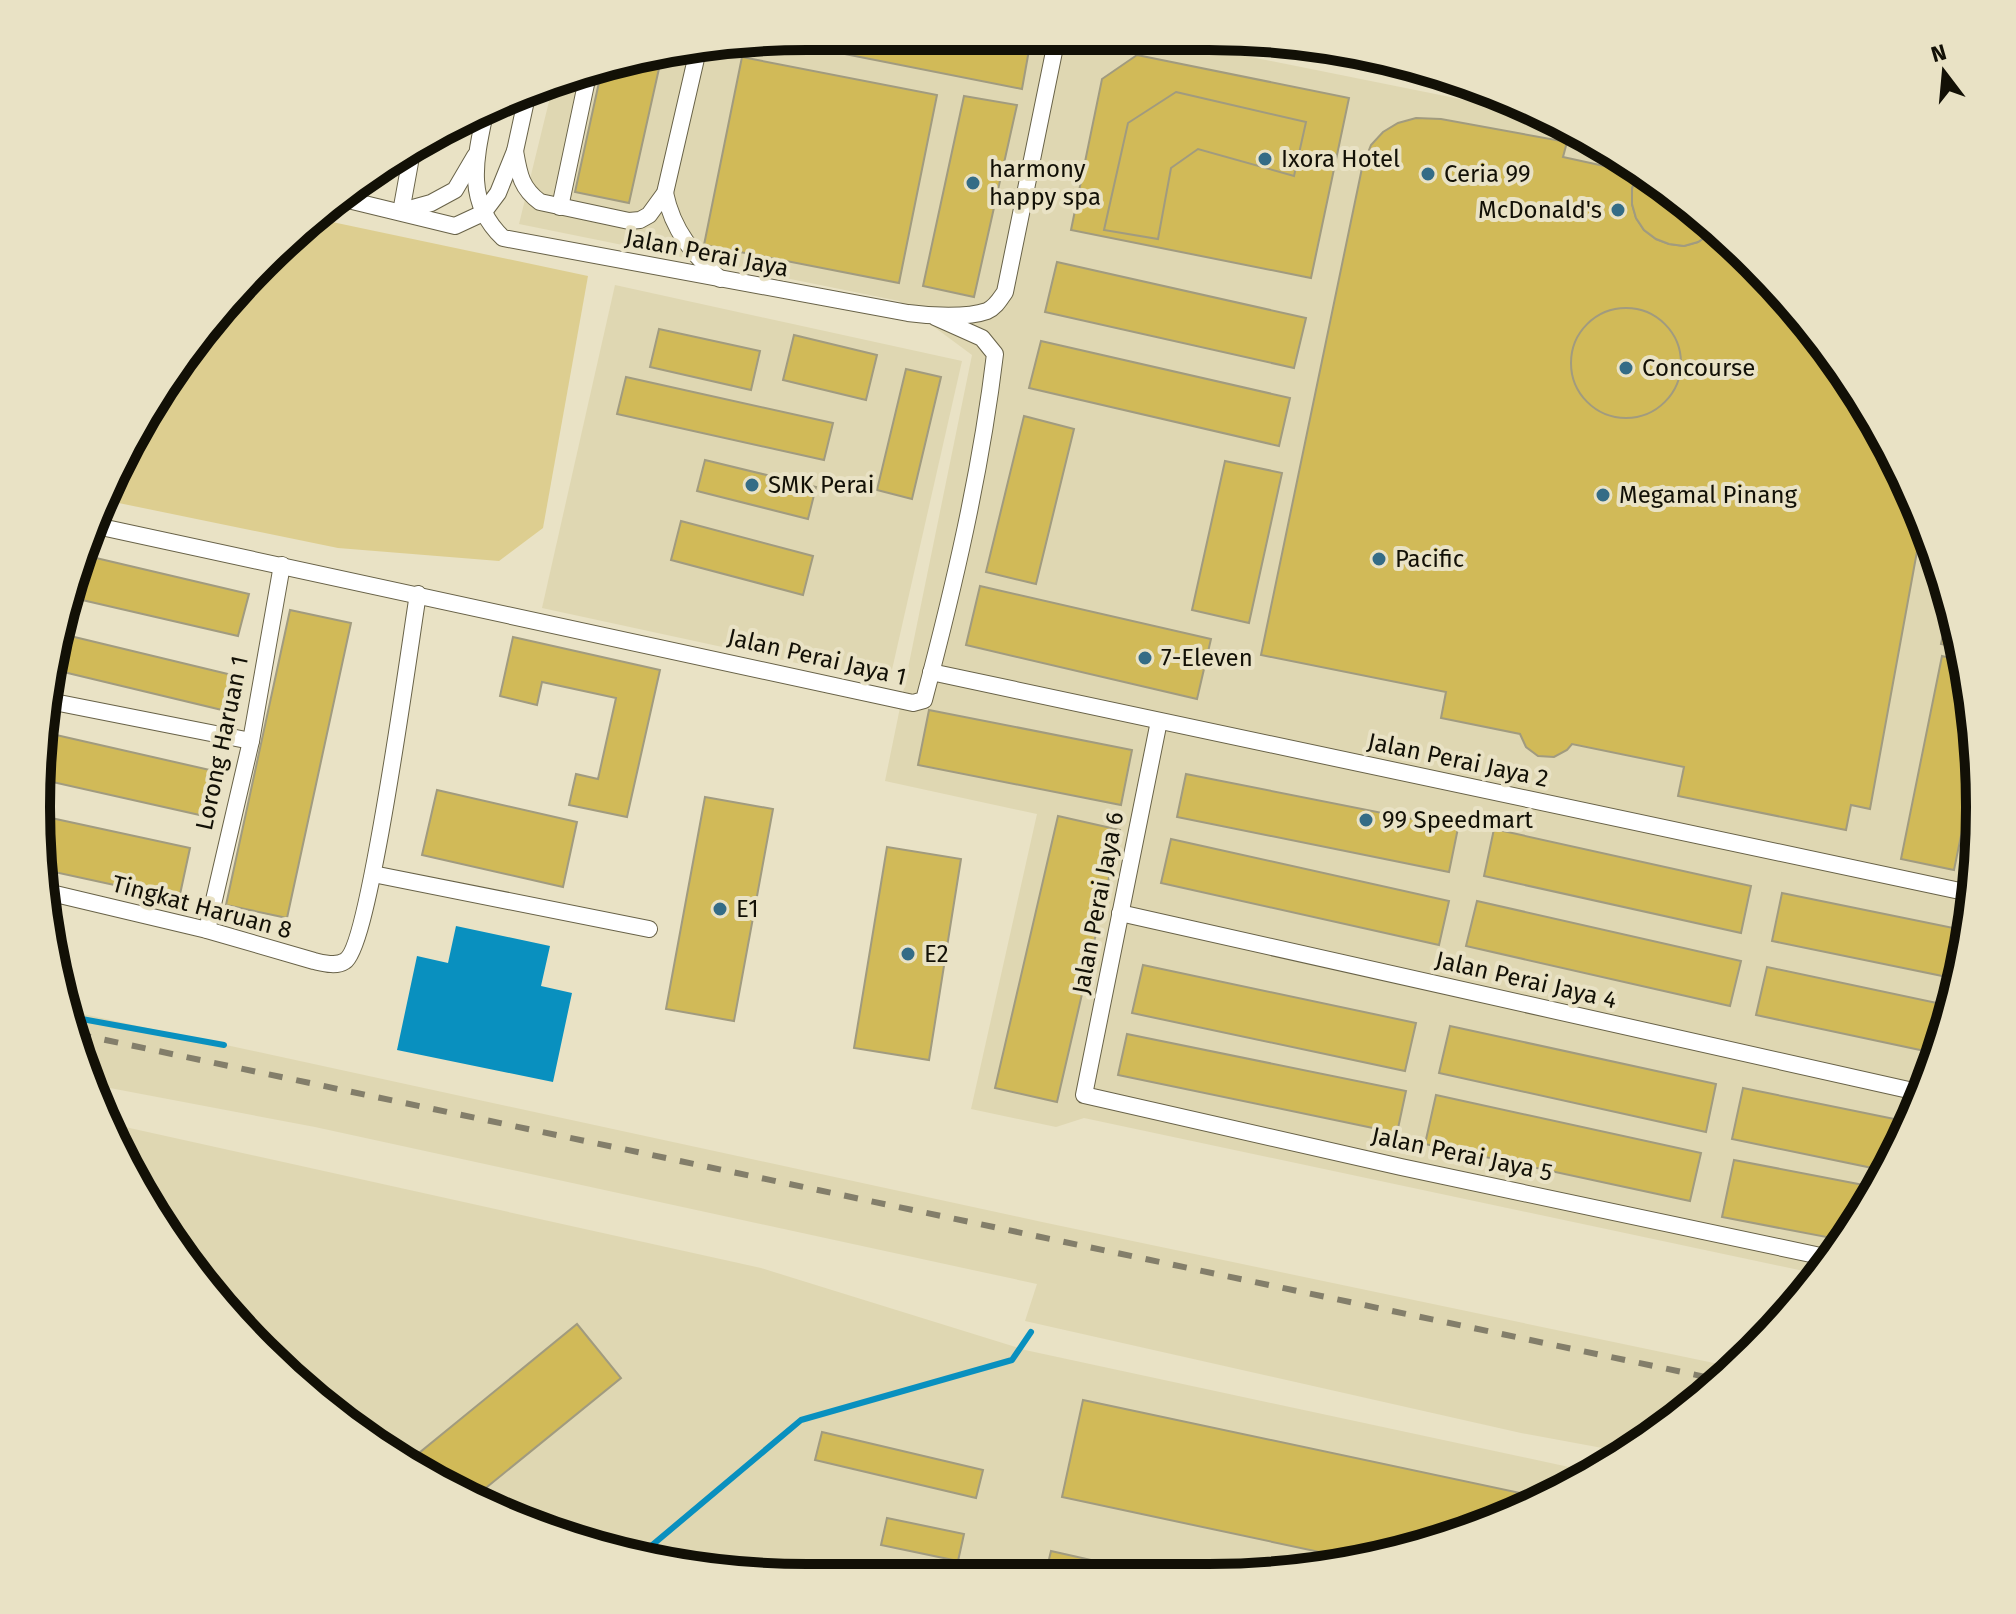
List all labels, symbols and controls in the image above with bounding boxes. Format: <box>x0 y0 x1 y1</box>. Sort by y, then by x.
north arrow <box>1904 32 1984 112</box>
text: N <box>1928 38 1949 68</box>
place label: Ixora Hotel <box>1281 145 1400 173</box>
marker: Ixora Hotel <box>1256 150 1274 168</box>
place label: harmony happy spa <box>989 155 1101 211</box>
place label: Ceria 99 <box>1444 160 1531 188</box>
marker: Ceria 99 <box>1419 165 1437 183</box>
marker: harmony happy spa <box>964 174 982 192</box>
place label: McDonald's <box>1478 196 1602 224</box>
marker: McDonald's <box>1609 201 1627 219</box>
street label: Jalan Perai Jaya <box>623 223 791 283</box>
place label: Concourse <box>1642 354 1755 382</box>
marker: Concourse <box>1617 359 1635 377</box>
place label: SMK Perai <box>768 471 875 499</box>
marker: SMK Perai <box>743 476 761 494</box>
place label: Megamal Pinang <box>1619 481 1798 509</box>
marker: Megamal Pinang <box>1594 486 1612 504</box>
place label: Pacific <box>1395 545 1464 573</box>
marker: Pacific <box>1370 550 1388 568</box>
street label: Jalan Perai Jaya 1 <box>725 623 909 691</box>
place label: 7-Eleven <box>1161 644 1253 672</box>
marker: 7-Eleven <box>1136 649 1154 667</box>
street label: Lorong Haruan 1 <box>190 653 254 833</box>
street label: Jalan Perai Jaya 2 <box>1365 727 1551 793</box>
place label: 99 Speedmart <box>1382 806 1533 834</box>
street label: Jalan Perai Jaya 6 <box>1067 809 1129 997</box>
marker: 99 Speedmart <box>1357 811 1375 829</box>
street label: Tingkat Haruan 8 <box>109 870 295 944</box>
place label: E1 <box>736 895 759 923</box>
marker: E1 <box>711 900 729 918</box>
place label: E2 <box>924 940 949 968</box>
marker: E2 <box>899 945 917 963</box>
street label: Jalan Perai Jaya 4 <box>1433 946 1620 1015</box>
street label: Jalan Perai Jaya 5 <box>1369 1121 1555 1187</box>

